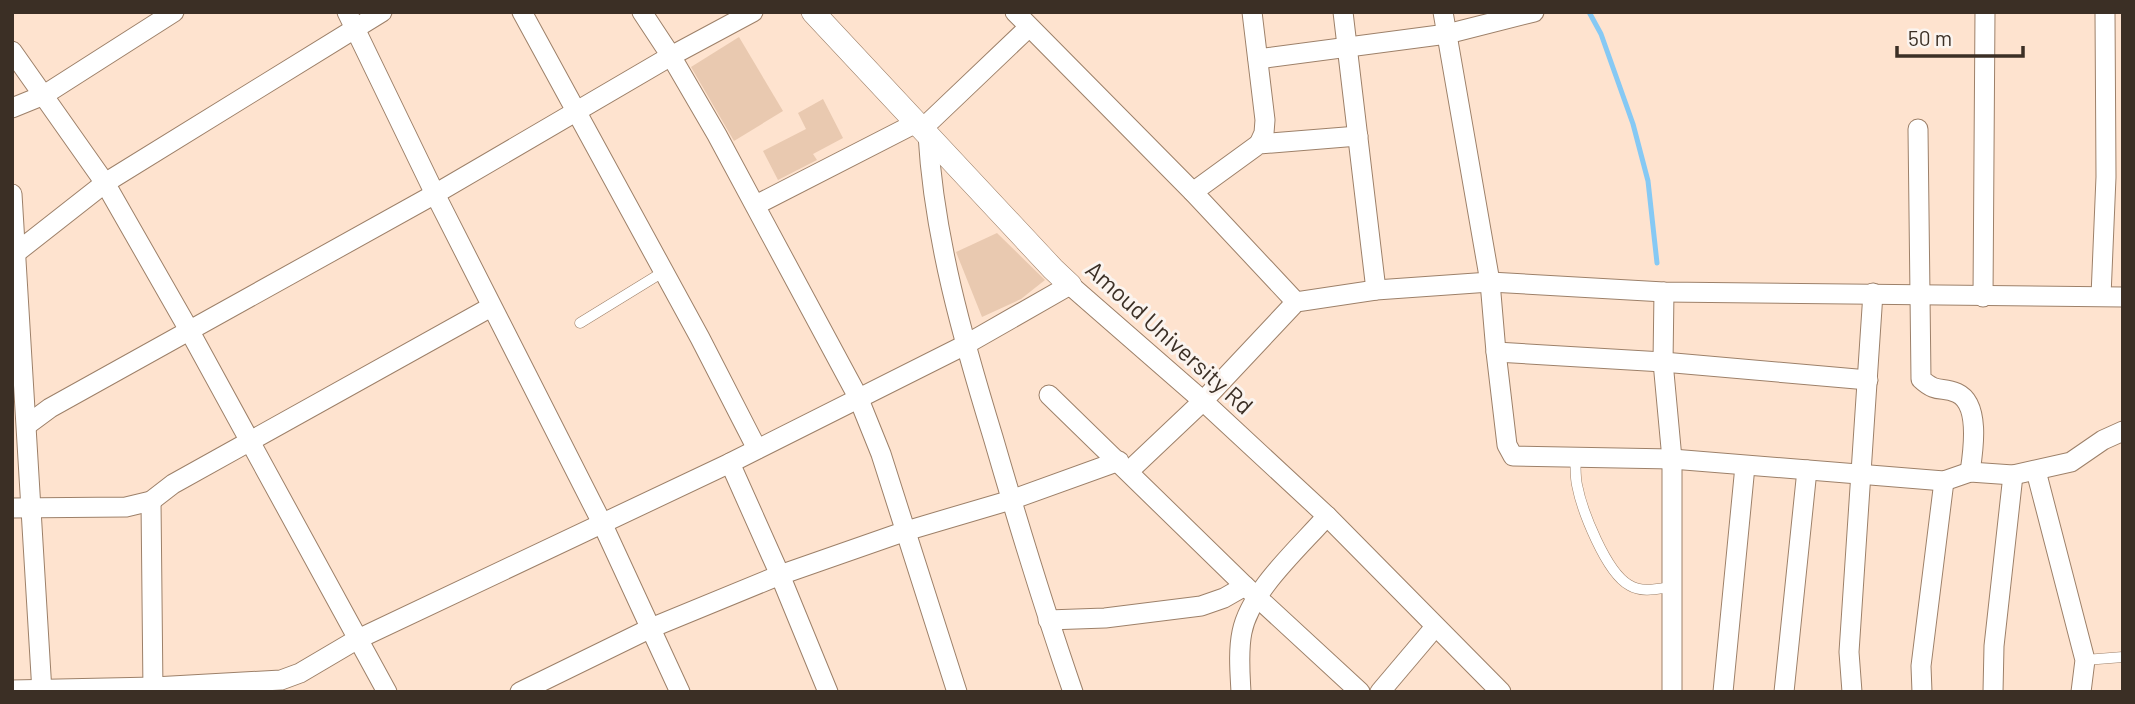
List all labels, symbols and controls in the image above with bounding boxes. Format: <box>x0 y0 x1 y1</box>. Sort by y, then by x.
scale bar <box>1897 14 2023 58</box>
text: 50 m <box>1908 25 1952 50</box>
street label: Amoud University Rd <box>1080 254 1260 420</box>

